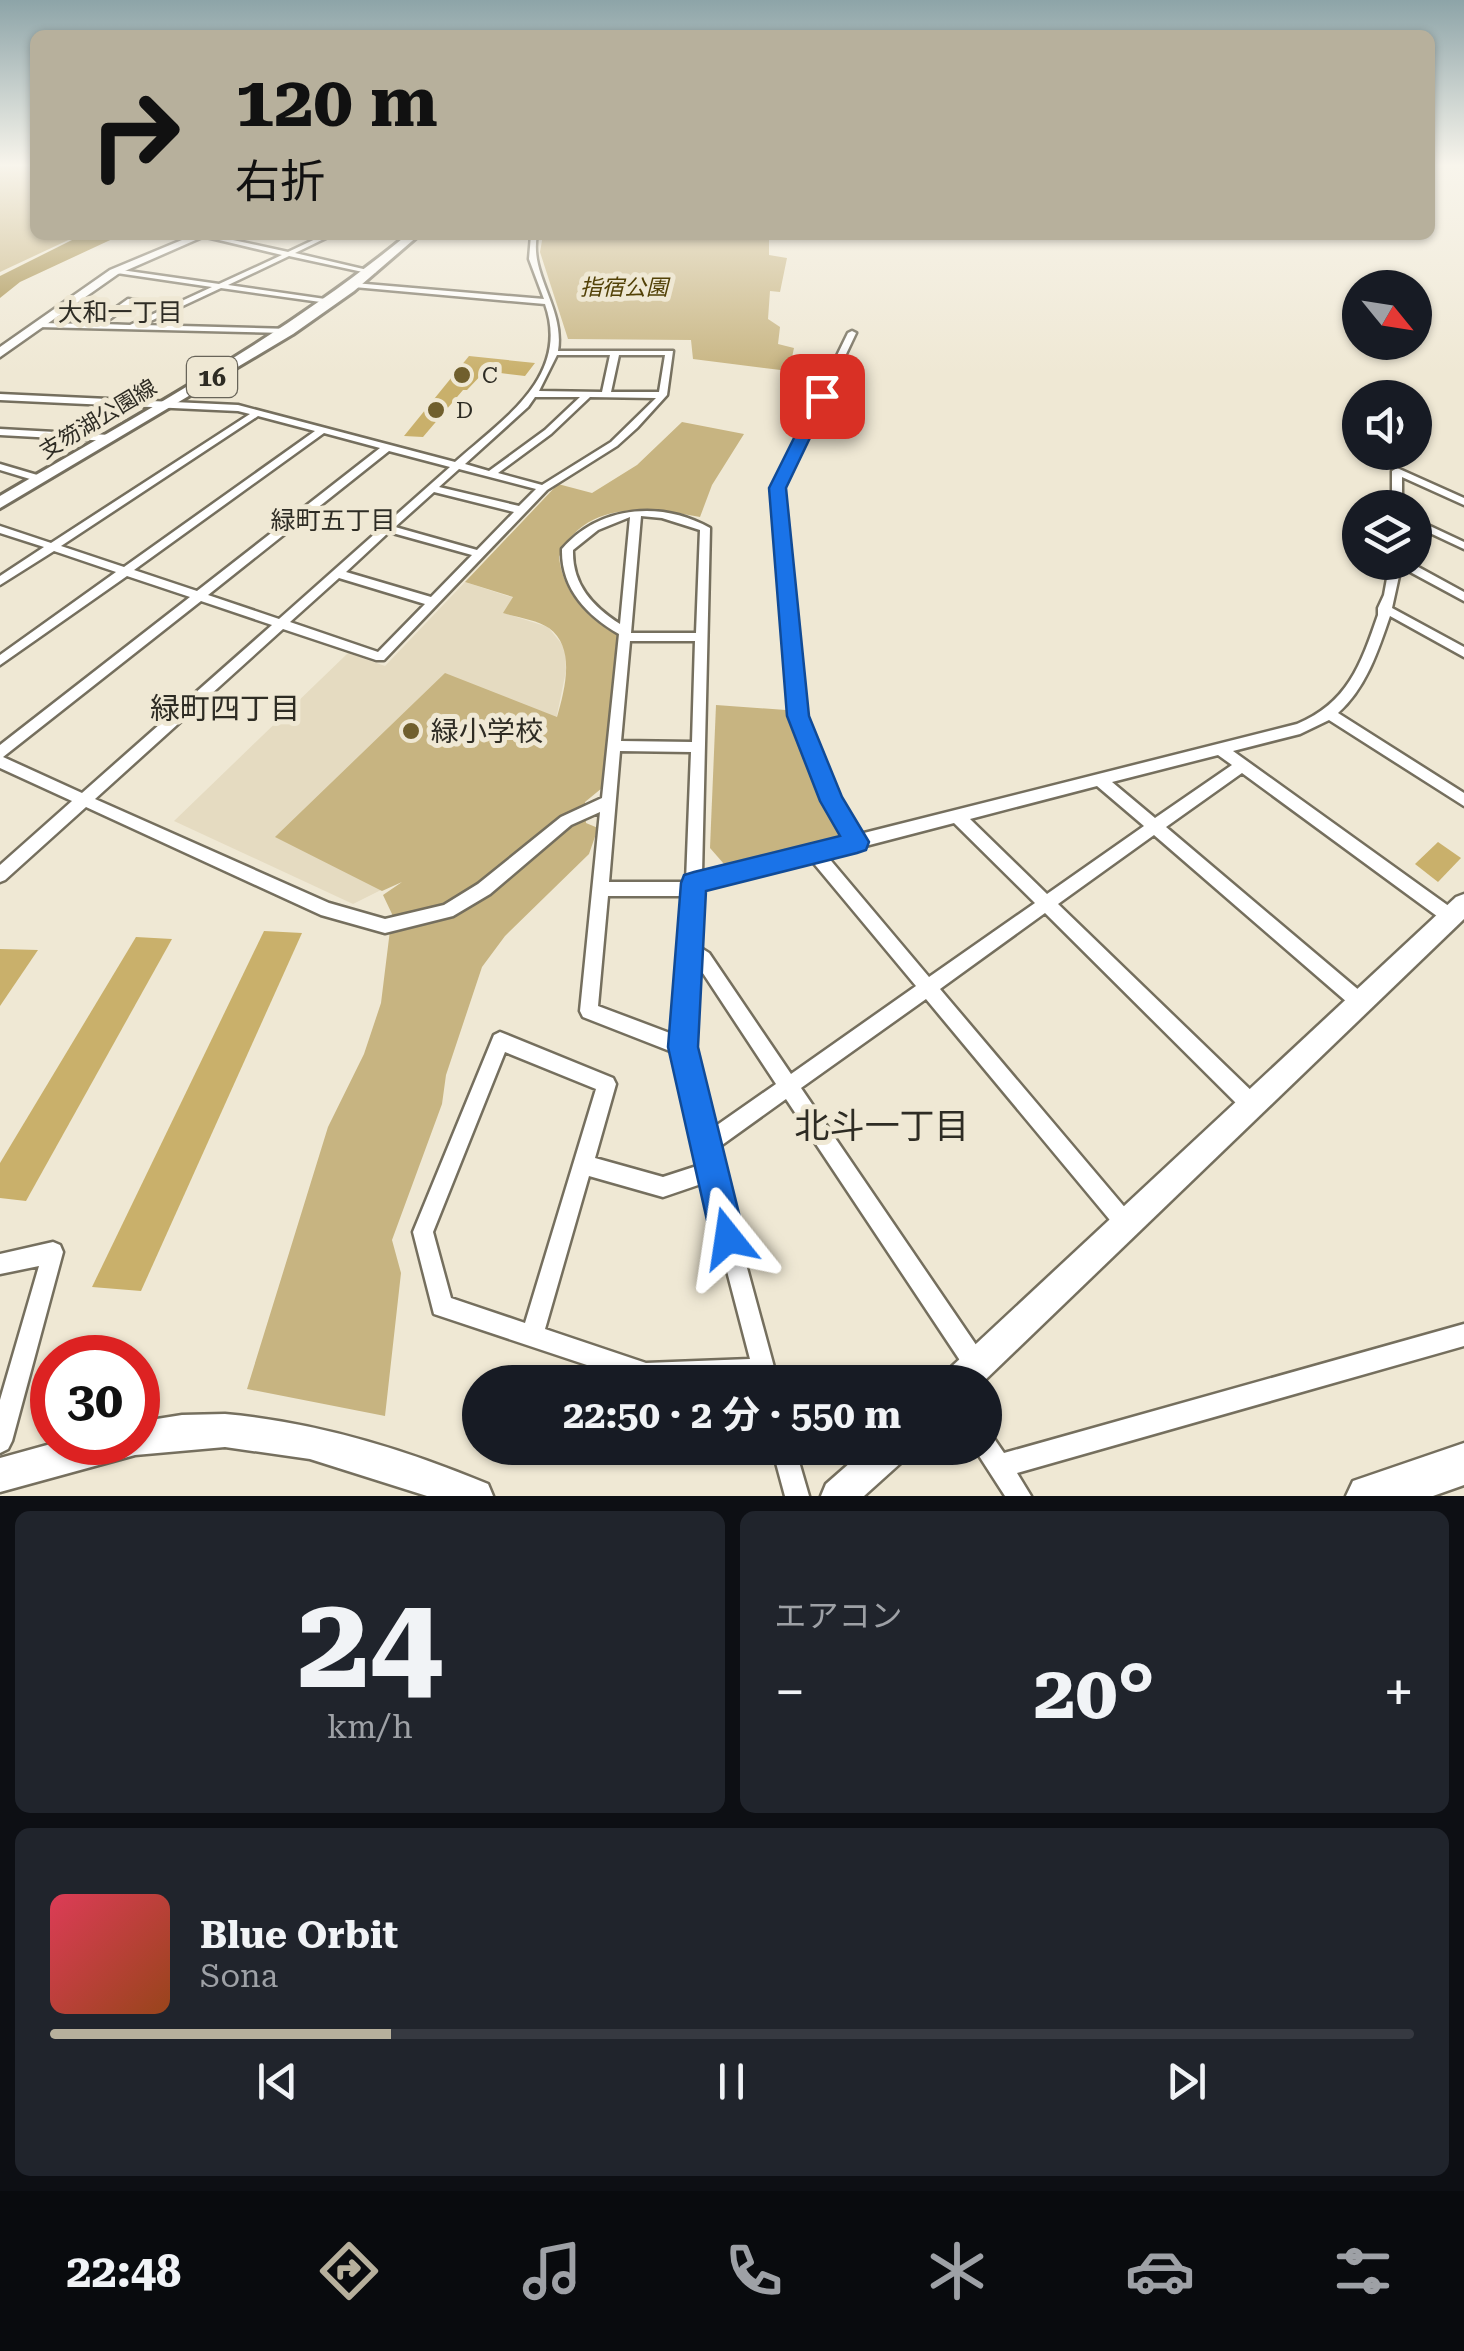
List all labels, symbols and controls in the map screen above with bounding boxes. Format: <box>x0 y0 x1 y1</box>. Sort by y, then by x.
text: 120 m <box>235 61 438 143</box>
icon: right <box>70 70 200 200</box>
text: 右折 <box>235 155 325 208</box>
north arrow <box>1342 270 1432 360</box>
map controls <box>1342 270 1432 580</box>
park label: 指宿公園 <box>580 275 671 300</box>
district label: 大和一丁目 <box>57 298 183 327</box>
pin <box>780 354 865 439</box>
road number: 16 <box>187 357 237 397</box>
place label: C <box>482 363 498 388</box>
marker: C <box>451 364 473 386</box>
icon: arrive <box>795 369 850 424</box>
street label: 支笏湖公園線 <box>35 374 161 464</box>
button: sound <box>1342 380 1432 470</box>
place label: D <box>456 398 473 423</box>
marker: D <box>425 399 447 421</box>
button: layers <box>1342 490 1432 580</box>
district label: 緑町五丁目 <box>270 506 396 535</box>
district label: 緑町四丁目 <box>150 691 300 726</box>
place label: 緑小学校 <box>431 715 543 748</box>
marker: 緑小学校 <box>400 720 422 742</box>
district label: 北斗一丁目 <box>794 1106 970 1147</box>
position arrow <box>676 1186 780 1290</box>
speed limit sign: 30 <box>30 1335 160 1465</box>
text: 22:50 · 2 分 · 550 m <box>563 1393 901 1437</box>
text: 24 <box>297 1566 443 1719</box>
text: エアコン <box>775 1597 903 1635</box>
text: 20° <box>1034 1648 1155 1736</box>
text: − <box>775 1660 805 1724</box>
text: + <box>1383 1660 1414 1724</box>
text: km/h <box>327 1708 413 1746</box>
text: Blue Orbit <box>200 1913 398 1957</box>
text: Sona <box>200 1957 278 1995</box>
icon: previous <box>250 2054 305 2109</box>
icon: pause <box>704 2054 759 2109</box>
icon: next <box>1159 2054 1214 2109</box>
icon: directions <box>314 2236 384 2306</box>
icon: music <box>517 2236 587 2306</box>
icon: phone <box>719 2236 789 2306</box>
icon: climate <box>922 2236 992 2306</box>
icon: car <box>1125 2236 1195 2306</box>
icon: filters <box>1328 2236 1398 2306</box>
text: 22:48 <box>66 2245 181 2298</box>

